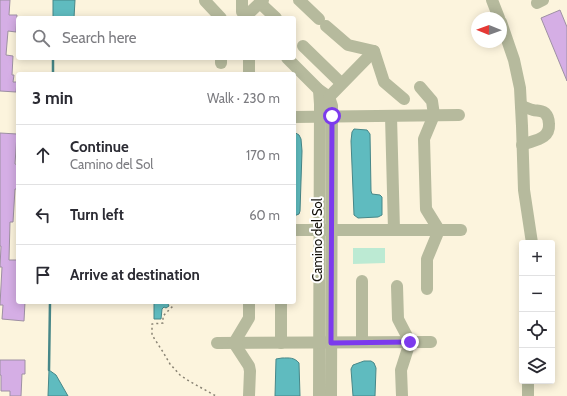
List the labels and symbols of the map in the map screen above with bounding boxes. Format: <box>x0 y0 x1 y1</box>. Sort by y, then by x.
north arrow <box>471 12 507 48</box>
route start <box>323 107 341 125</box>
street label: Camino del Sol <box>309 198 325 282</box>
route end <box>401 333 419 351</box>

